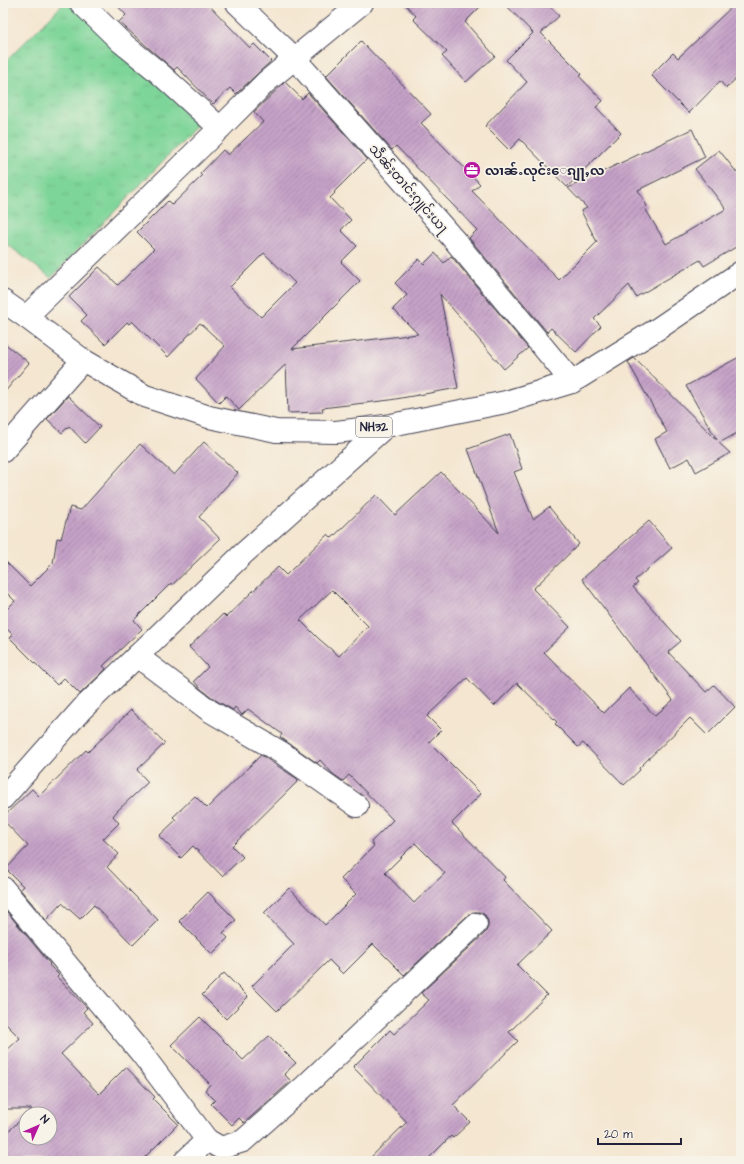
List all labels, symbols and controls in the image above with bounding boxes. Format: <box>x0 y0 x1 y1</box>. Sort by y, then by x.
street label: သဵၼ်ႈတၢင်းႁူင်းယႃ <box>364 140 452 238</box>
office icon: လၢၼ်ႉလုင်းေၵျႃႇလ <box>462 160 482 180</box>
place label: လၢၼ်ႉလုင်းေၵျႃႇလ <box>485 161 604 182</box>
road number: NH32 <box>356 417 392 437</box>
north arrow <box>18 1106 58 1146</box>
text: N <box>37 1112 53 1127</box>
scale bar <box>598 1120 681 1146</box>
text: 20 m <box>604 1126 633 1143</box>

